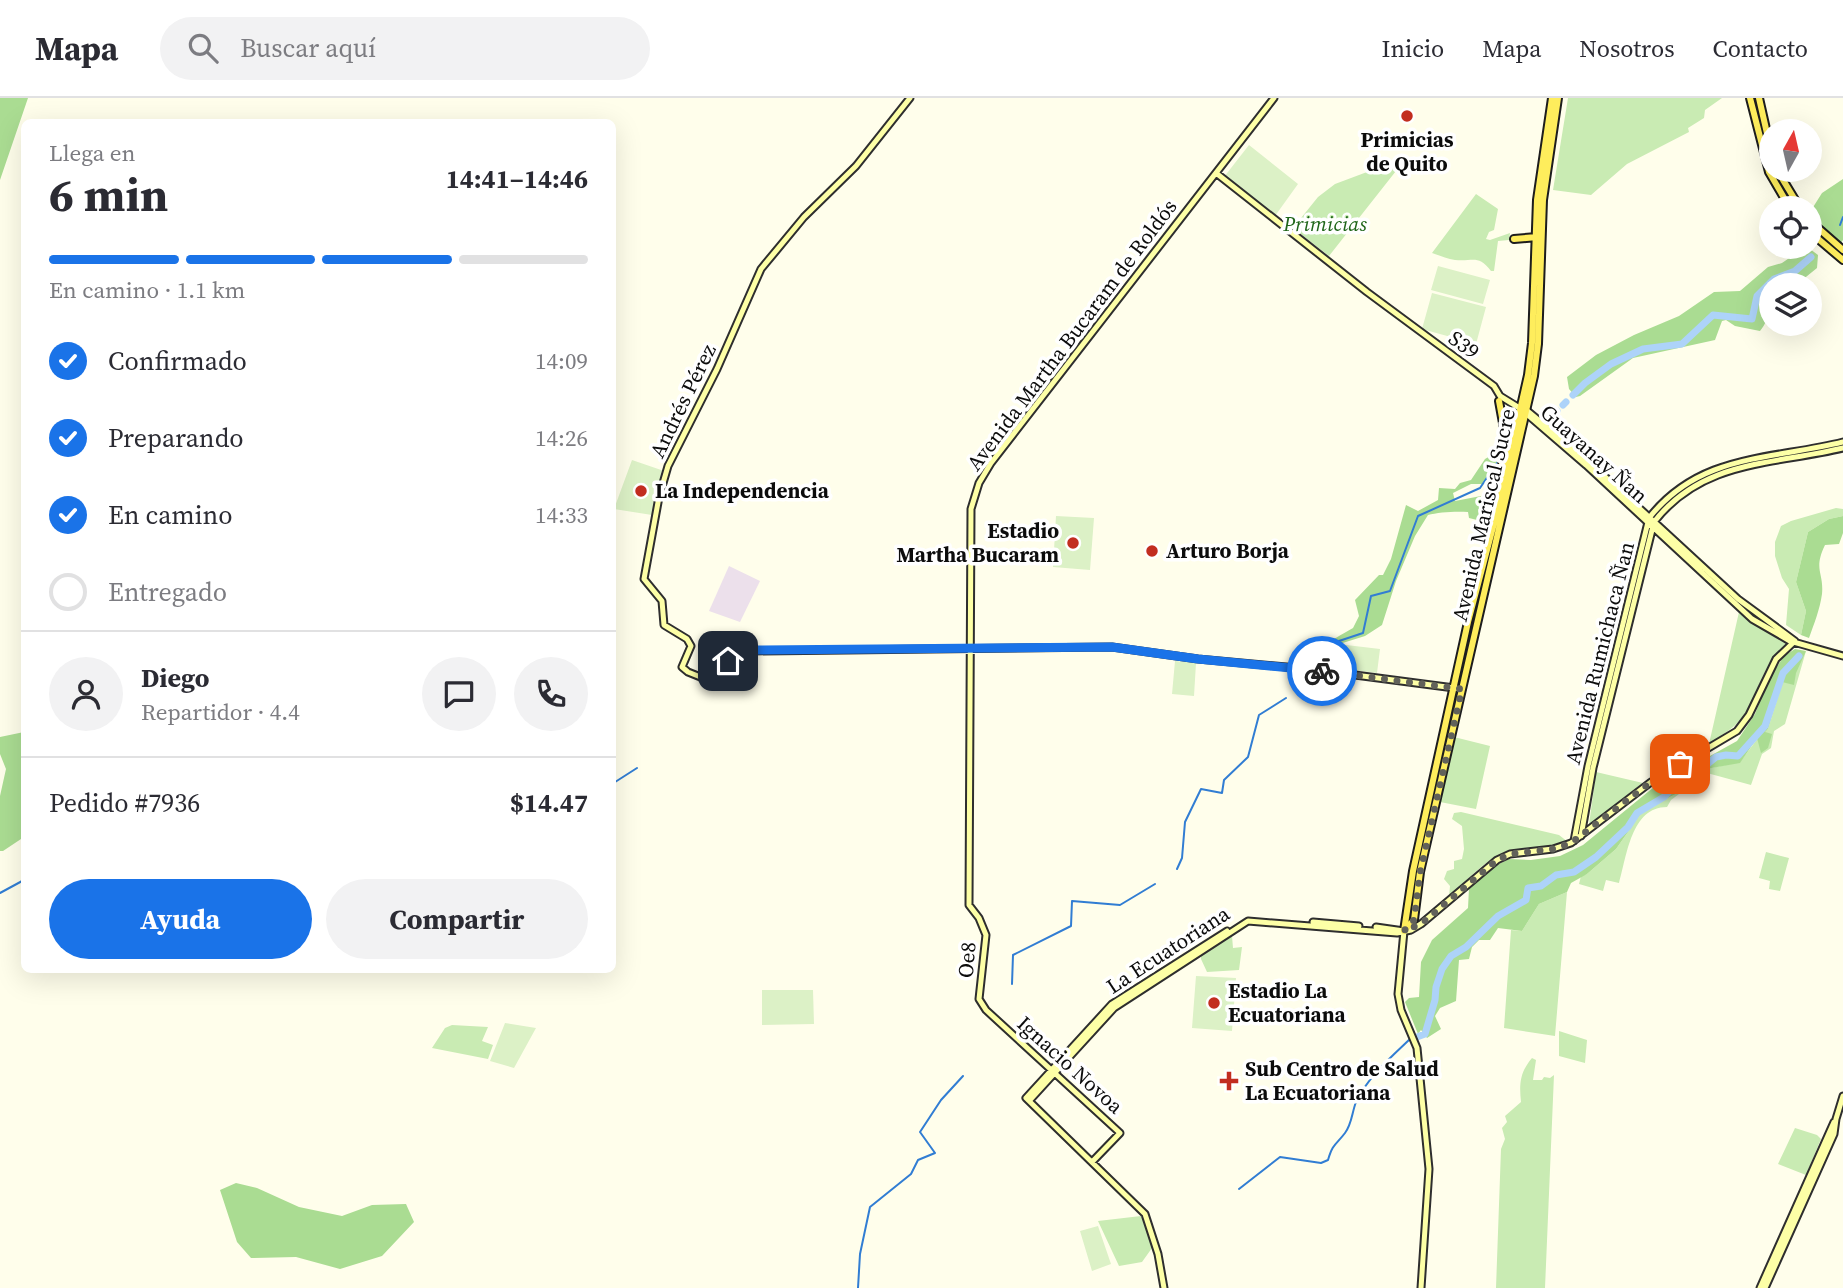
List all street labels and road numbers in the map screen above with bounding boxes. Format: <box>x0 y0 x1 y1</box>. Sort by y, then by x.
street label: Avenida Martha Bucaram de Roldós <box>960 193 1183 476</box>
street label: S39 <box>1443 324 1486 366</box>
street label: Andrés Pérez <box>642 339 723 463</box>
street label: Guayanay Ñan <box>1534 398 1655 510</box>
street label: Avenida Mariscal Sucre <box>1445 406 1522 624</box>
street label: Avenida Rumichaca Ñan <box>1558 538 1641 767</box>
street label: La Ecuatoriana <box>1101 899 1235 1000</box>
street label: Oe8 <box>950 941 983 979</box>
street label: Ignacio Novoa <box>1011 1009 1130 1120</box>

